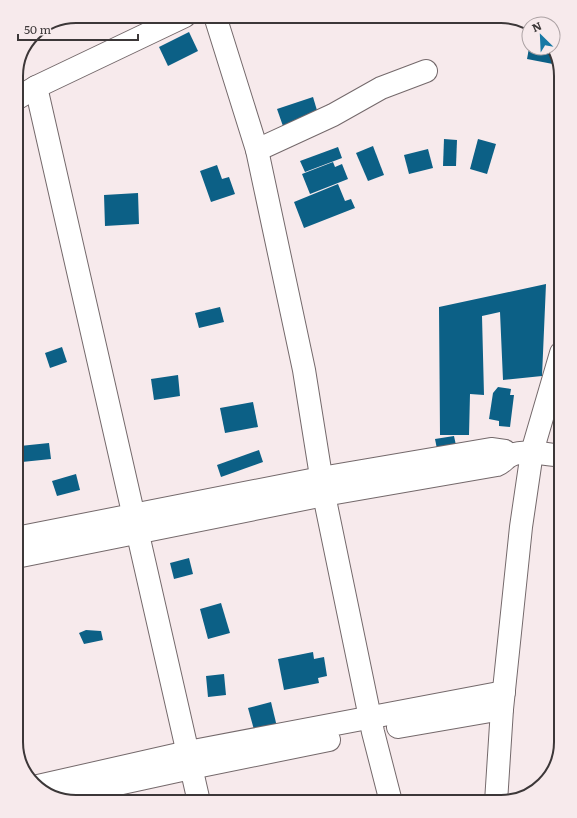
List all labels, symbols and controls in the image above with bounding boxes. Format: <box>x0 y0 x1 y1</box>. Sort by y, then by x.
scale bar <box>18 16 138 42</box>
north arrow <box>521 16 561 56</box>
text: N <box>529 17 544 35</box>
text: 50 m <box>24 20 51 38</box>

